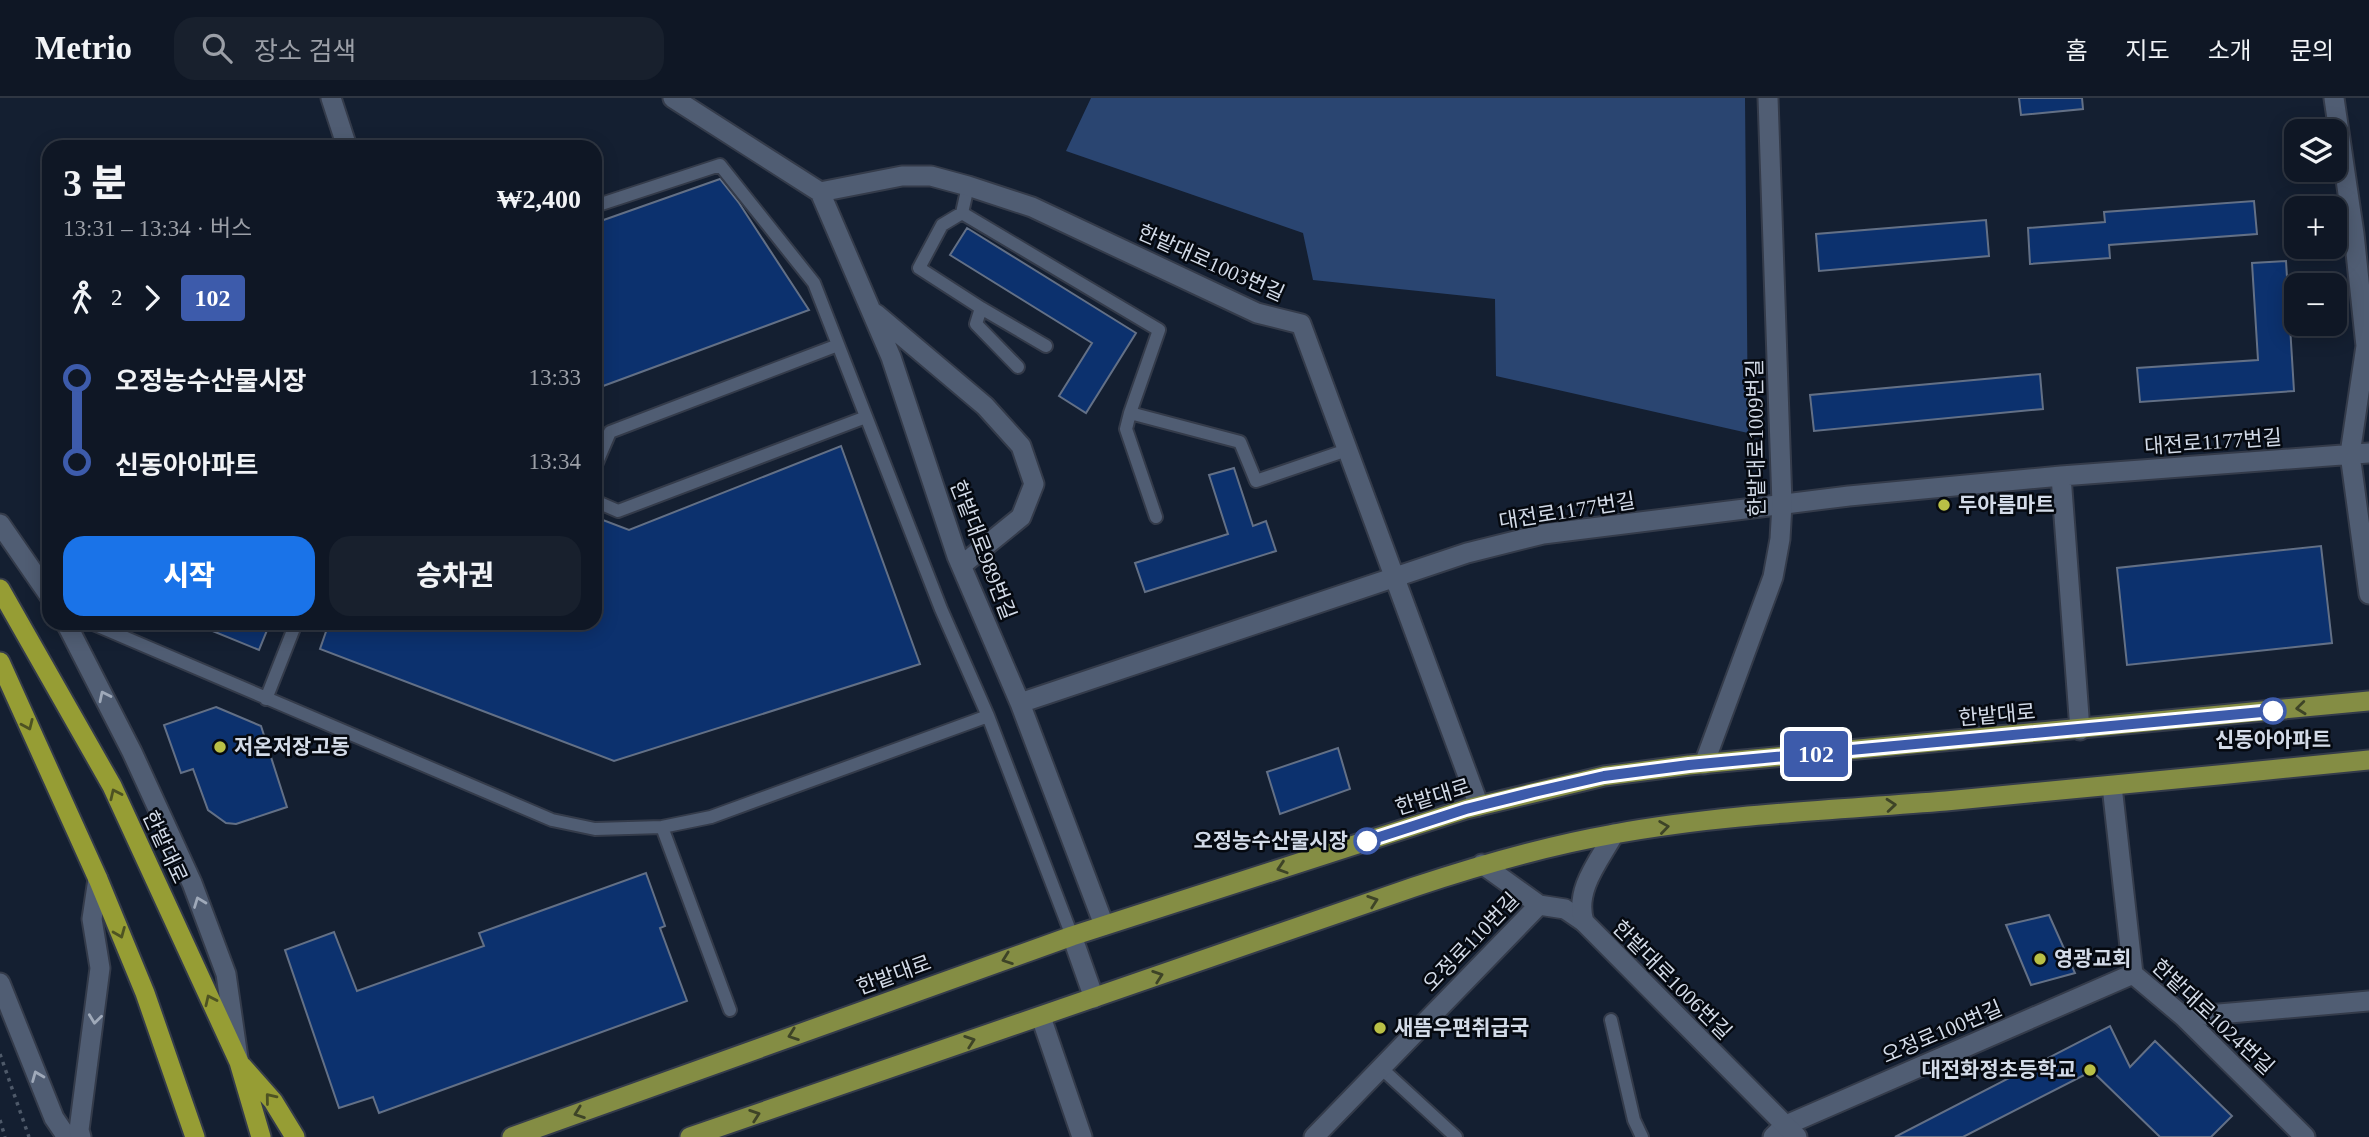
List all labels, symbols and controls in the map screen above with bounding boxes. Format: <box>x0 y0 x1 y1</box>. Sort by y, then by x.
search box <box>174 17 664 80</box>
icon: search <box>198 29 236 67</box>
text: Metrio <box>35 30 132 66</box>
text: 장소 검색 <box>254 37 356 66</box>
text: 홈 <box>2065 38 2087 64</box>
text: 지도 <box>2125 38 2170 64</box>
text: 소개 <box>2208 38 2252 64</box>
text: 문의 <box>2290 38 2334 64</box>
map controls <box>2284 119 2347 336</box>
button: layers <box>2284 119 2347 182</box>
text: 3 분 <box>63 162 126 204</box>
text: ₩2,400 <box>497 185 581 214</box>
button: + <box>2284 196 2347 259</box>
text: 13:31 – 13:34 · 버스 <box>63 216 252 241</box>
street label: 한밭대로1003번길 <box>1134 220 1288 306</box>
button: − <box>2284 273 2347 336</box>
icon: walk <box>63 279 101 317</box>
icon: forward <box>133 279 171 317</box>
text: 2 <box>111 285 123 310</box>
text: 102 <box>195 285 231 311</box>
street label: 한밭대로1009번길 <box>1743 359 1769 517</box>
text: 13:33 <box>529 365 581 390</box>
text: 오정농수산물시장 <box>115 367 306 396</box>
street label: 대전로1177번길 <box>2143 425 2283 459</box>
text: 13:34 <box>529 449 581 474</box>
text: 신동아아파트 <box>115 451 259 480</box>
street label: 한밭대로989번길 <box>945 477 1021 623</box>
street label: 대전로1177번길 <box>1497 488 1637 534</box>
place label: 두아름마트 <box>1958 493 2055 517</box>
marker: 두아름마트 <box>1936 497 1952 513</box>
button: 시작 <box>63 536 315 616</box>
button: 승차권 <box>329 536 581 616</box>
one-way arrow <box>98 691 112 703</box>
marker: 신동아아파트 <box>2260 698 2286 724</box>
street label: 한밭대로 <box>1957 700 2037 730</box>
one-way arrow <box>2295 700 2306 715</box>
one-way arrow <box>20 717 34 730</box>
place label: 신동아아파트 <box>2215 728 2331 752</box>
line badge: 102 <box>1776 731 1856 777</box>
place label: 저온저장고동 <box>234 735 350 759</box>
marker: 저온저장고동 <box>212 739 228 755</box>
text: 102 <box>1798 741 1834 767</box>
street label: 한밭대로 <box>1393 774 1473 820</box>
one-way arrow <box>109 789 123 801</box>
one-way arrow <box>1885 798 1897 813</box>
street label: 한밭대로 <box>138 807 192 887</box>
one-way arrow <box>1658 819 1670 834</box>
marker: 오정농수산물시장 <box>1354 828 1380 854</box>
place label: 오정농수산물시장 <box>1193 829 1348 853</box>
one-way arrow <box>1276 860 1288 875</box>
street label: 오정로110번길 <box>1418 888 1524 996</box>
one-way arrow <box>1367 895 1379 909</box>
one-way arrow <box>193 896 207 909</box>
street label: 한밭대로1006번길 <box>1608 916 1736 1044</box>
one-way arrow <box>112 925 126 938</box>
place label: 영광교회 <box>2054 947 2131 971</box>
street label: 한밭대로 <box>854 951 934 999</box>
one-way arrow <box>1002 951 1014 965</box>
marker: 영광교회 <box>2032 951 2048 967</box>
street label: 한밭대로1024번길 <box>2147 954 2279 1080</box>
one-way arrow <box>1152 970 1164 984</box>
one-way arrow <box>204 995 218 1007</box>
street label: 오정로100번길 <box>1878 996 2006 1068</box>
one-way arrow <box>87 1013 102 1025</box>
place label: 새뜸우편취급국 <box>1394 1016 1529 1040</box>
marker: 새뜸우편취급국 <box>1372 1020 1388 1036</box>
one-way arrow <box>788 1027 800 1041</box>
one-way arrow <box>964 1035 976 1049</box>
place label: 대전화정초등학교 <box>1921 1058 2076 1082</box>
marker: 대전화정초등학교 <box>2082 1062 2098 1078</box>
one-way arrow <box>31 1071 45 1083</box>
one-way arrow <box>265 1093 278 1105</box>
one-way arrow <box>574 1105 586 1119</box>
one-way arrow <box>748 1109 761 1123</box>

